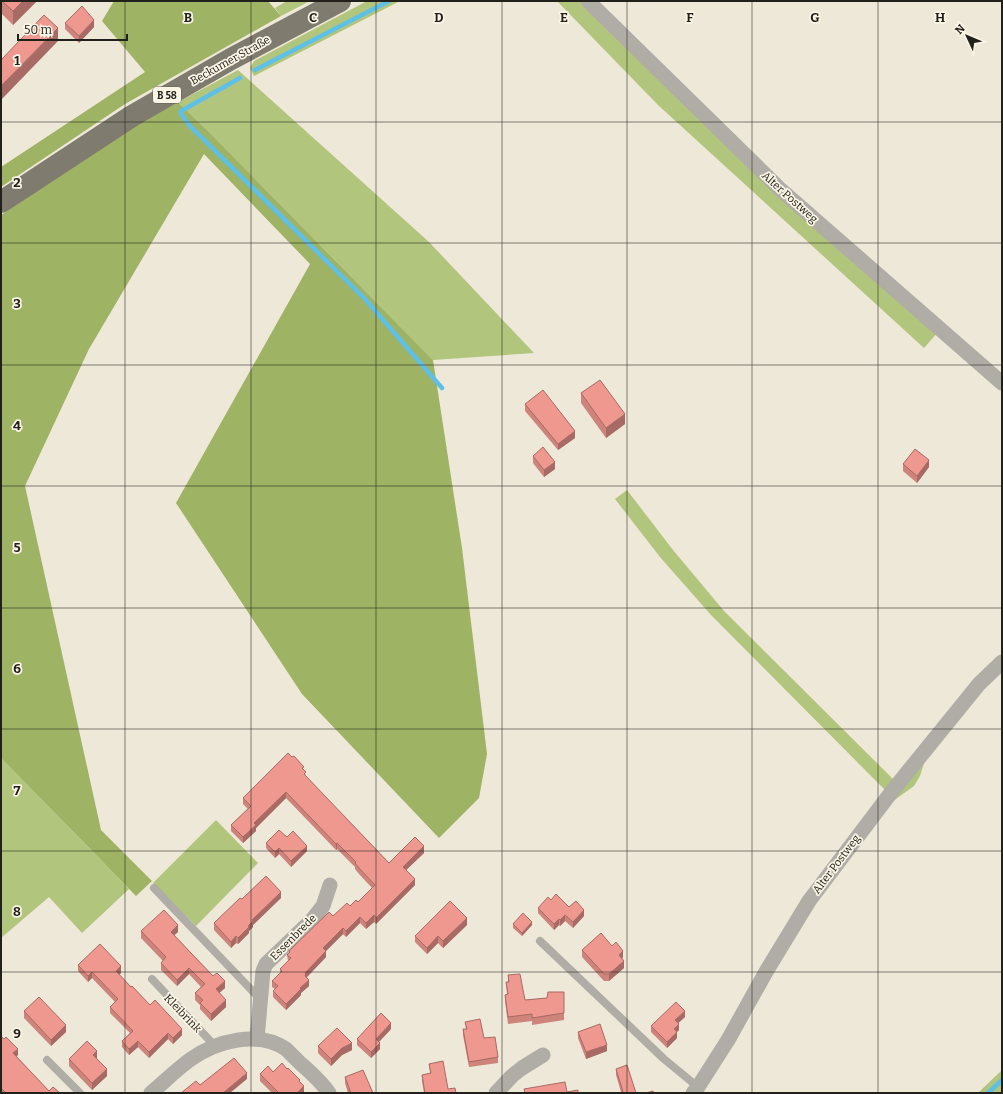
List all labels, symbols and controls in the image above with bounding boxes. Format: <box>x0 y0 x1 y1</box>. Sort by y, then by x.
text: B <box>184 10 192 25</box>
text: C <box>309 10 317 25</box>
text: D <box>434 10 444 25</box>
text: E <box>560 10 568 25</box>
text: F <box>686 10 694 25</box>
text: G <box>810 10 820 25</box>
text: H <box>935 10 945 25</box>
scale bar <box>18 16 127 42</box>
north arrow <box>947 16 987 56</box>
text: N <box>953 21 968 37</box>
text: 50 m <box>24 23 53 37</box>
street label: Beckumer Straße <box>188 33 272 88</box>
text: 1 <box>14 53 20 68</box>
road number: B 58 <box>153 87 181 103</box>
street label: Alter Postweg <box>759 169 820 226</box>
text: 2 <box>13 175 21 190</box>
text: 3 <box>13 296 21 311</box>
text: 4 <box>13 418 21 433</box>
text: 5 <box>13 540 21 555</box>
text: 6 <box>13 661 21 676</box>
text: 7 <box>14 783 21 798</box>
street label: Alter Postweg <box>810 832 863 896</box>
text: 8 <box>13 904 21 919</box>
street label: Essenbrede <box>268 912 319 963</box>
street label: Kleibrink <box>161 992 204 1036</box>
text: 9 <box>13 1026 21 1041</box>

